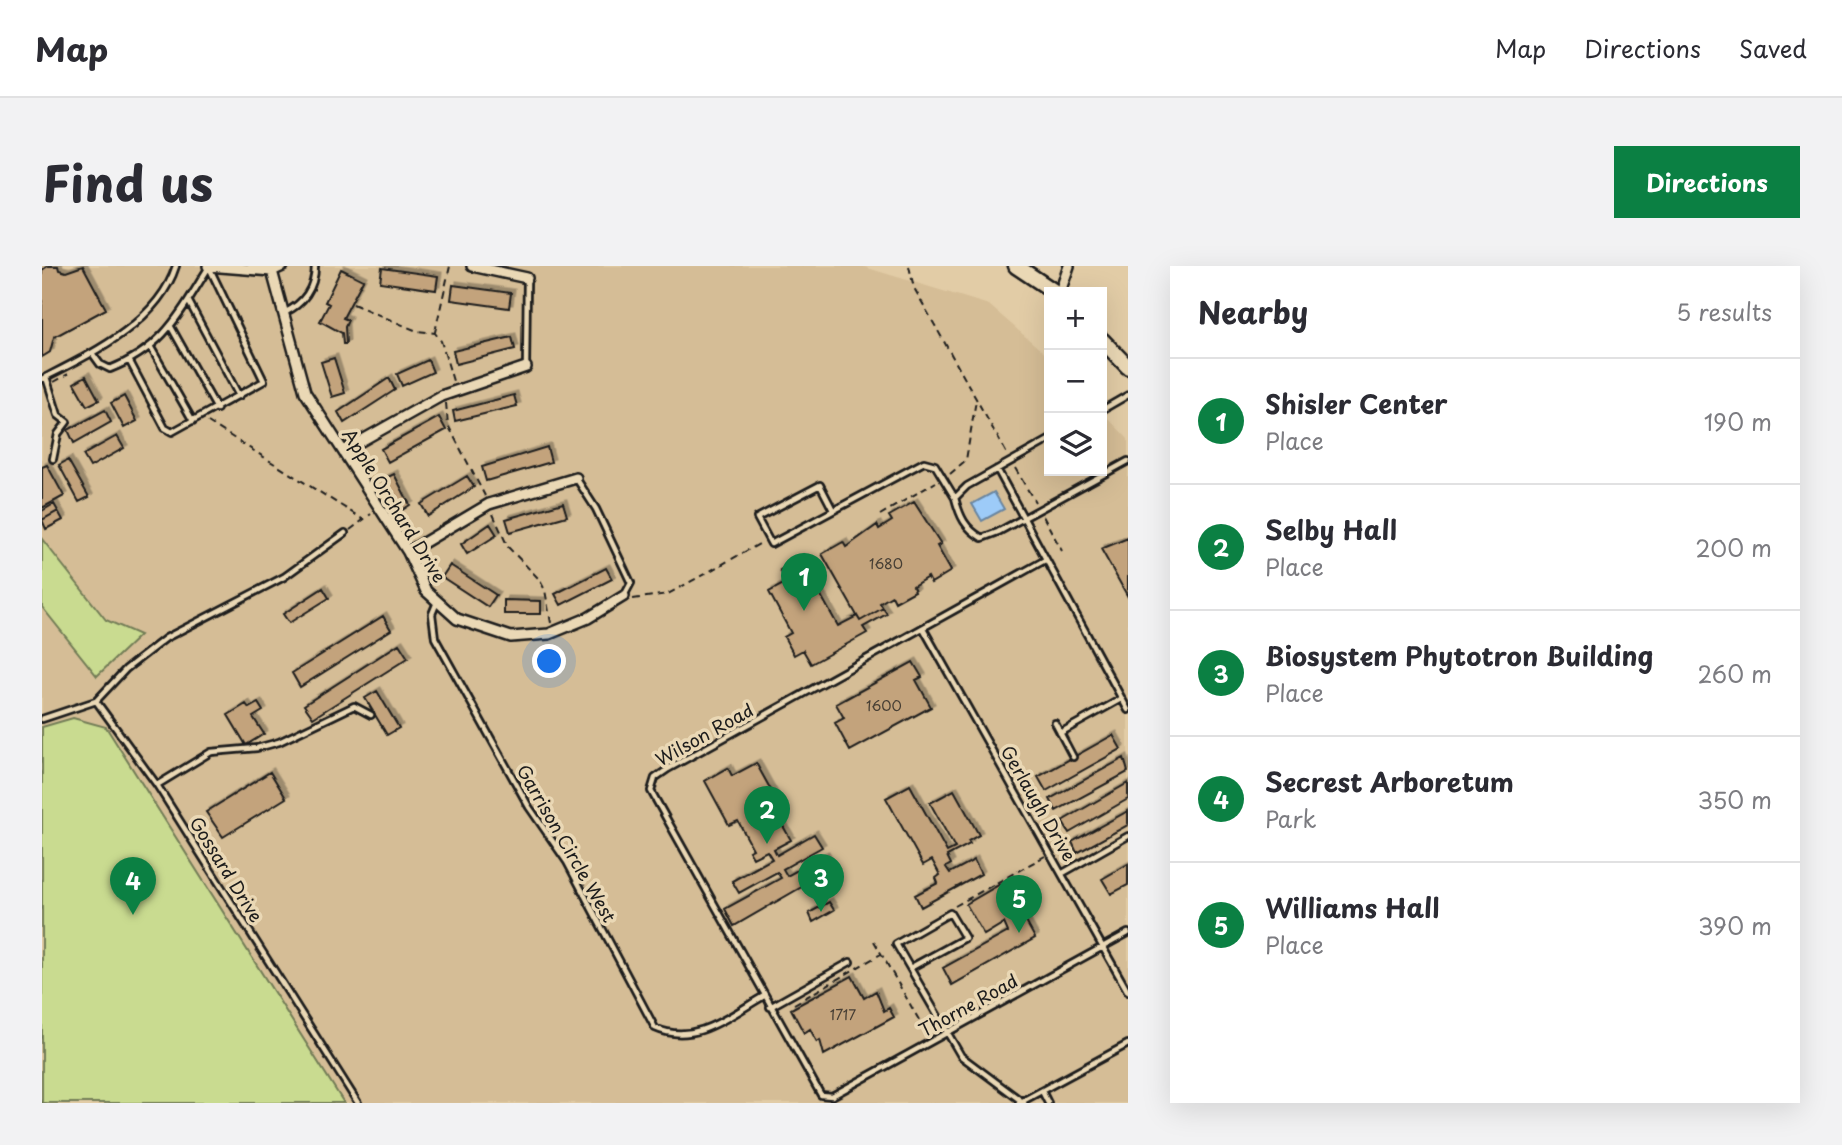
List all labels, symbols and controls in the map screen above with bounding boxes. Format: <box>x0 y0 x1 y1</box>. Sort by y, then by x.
text: Map <box>35 23 108 73</box>
text: Map <box>1495 30 1546 66</box>
text: Directions <box>1584 30 1701 66</box>
text: Saved <box>1739 30 1807 66</box>
text: Find us <box>42 145 213 219</box>
button: Directions <box>1614 146 1800 218</box>
map controls <box>1044 287 1107 476</box>
button: + <box>1044 287 1107 350</box>
text: Nearby <box>1198 289 1308 334</box>
text: 5 results <box>1676 294 1772 329</box>
button: − <box>1044 350 1107 413</box>
text: Shisler Center <box>1265 384 1448 423</box>
text: 1 <box>1216 404 1227 439</box>
text: 190 m <box>1704 404 1772 439</box>
button: layers <box>1044 413 1107 476</box>
street label: Apple Orchard Drive <box>337 423 453 587</box>
text: Place <box>1265 423 1324 458</box>
text: Selby Hall <box>1265 510 1397 549</box>
text: 2 <box>1213 530 1229 565</box>
text: 200 m <box>1695 530 1772 565</box>
text: Place <box>1265 549 1324 584</box>
pin: 1 <box>781 553 827 611</box>
house number: 1680 <box>869 553 903 574</box>
text: Biosystem Phytotron Building <box>1265 636 1653 675</box>
your location <box>532 644 566 678</box>
text: 3 <box>1213 656 1229 691</box>
text: 260 m <box>1697 656 1772 691</box>
text: Place <box>1265 675 1324 710</box>
house number: 1600 <box>866 695 902 716</box>
street label: Wilson Road <box>650 696 758 772</box>
street label: Gerlaugh Drive <box>995 740 1083 866</box>
street label: Garrison Circle West <box>511 759 623 927</box>
text: Secrest Arboretum <box>1265 762 1514 801</box>
text: 4 <box>1213 782 1229 817</box>
text: 350 m <box>1697 782 1772 817</box>
pin: 2 <box>744 786 790 844</box>
text: Park <box>1265 801 1316 836</box>
street label: Gossard Drive <box>184 811 270 927</box>
pin: 3 <box>798 854 844 912</box>
pin: 4 <box>110 857 156 915</box>
pin: 5 <box>996 875 1042 933</box>
text: Williams Hall <box>1265 888 1439 927</box>
text: 5 <box>1214 908 1228 943</box>
text: 390 m <box>1698 908 1772 943</box>
text: Place <box>1265 927 1324 962</box>
street label: Thorne Road <box>914 967 1022 1043</box>
house number: 1717 <box>830 1004 856 1025</box>

